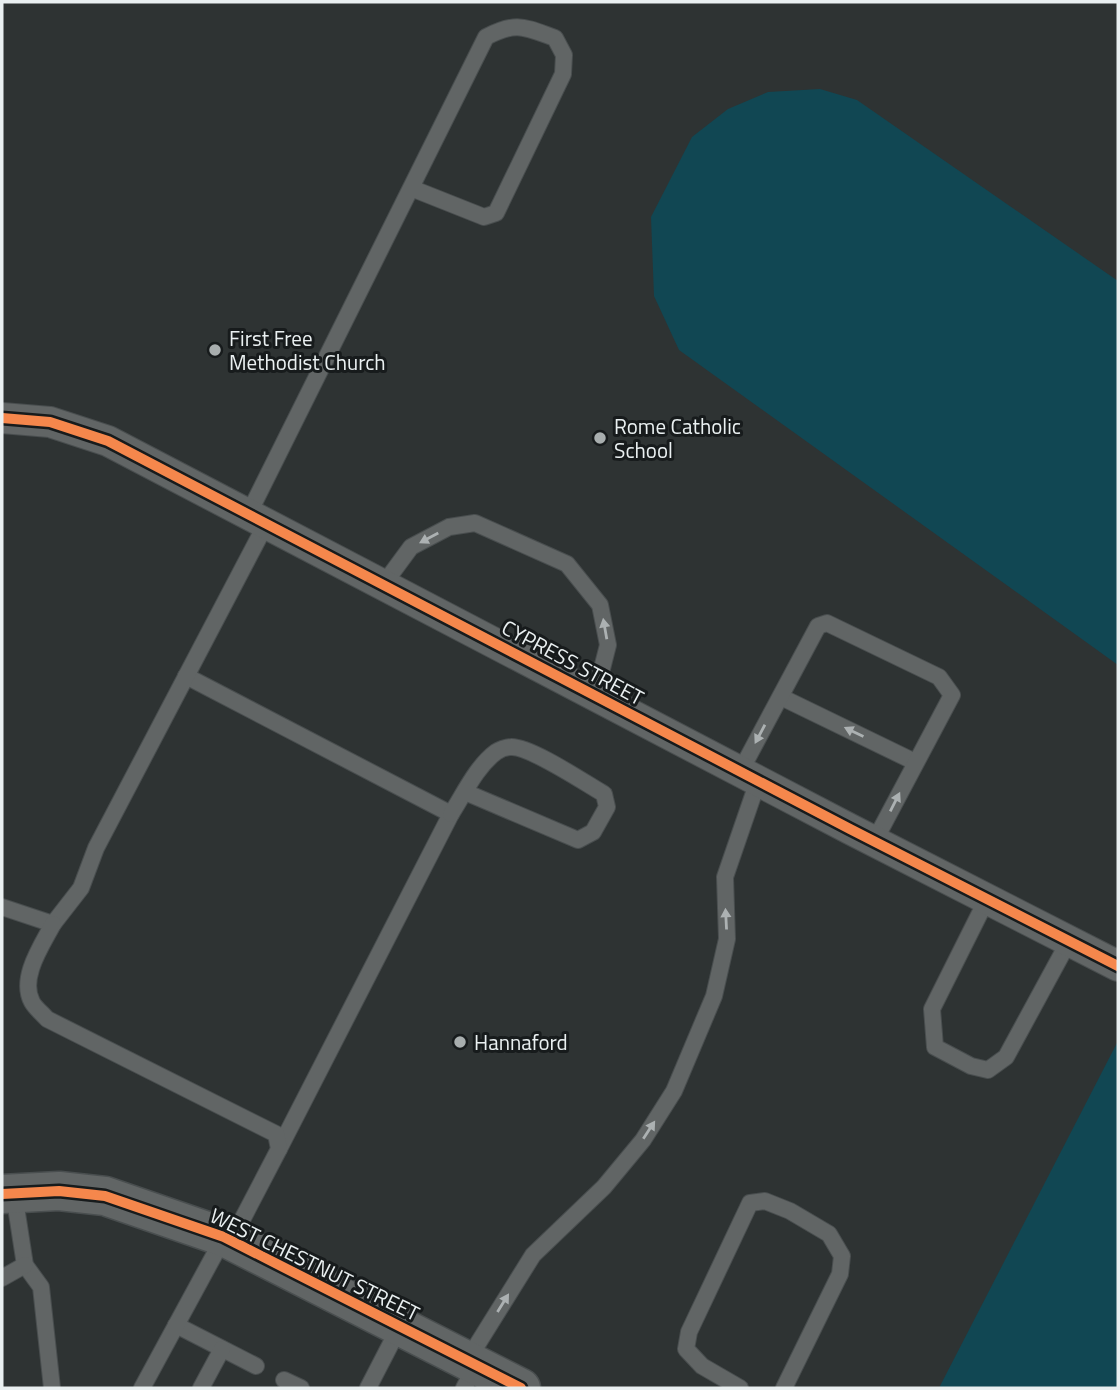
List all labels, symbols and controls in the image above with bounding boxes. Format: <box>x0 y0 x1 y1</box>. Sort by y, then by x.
place label: First Free Methodist Church <box>229 322 386 378</box>
marker: First Free Methodist Church <box>207 342 223 358</box>
place label: Rome Catholic School <box>614 410 741 466</box>
marker: Rome Catholic School <box>592 430 608 446</box>
one-way arrow <box>419 532 439 543</box>
street label: CYPRESS STREET <box>496 611 650 713</box>
one-way arrow <box>599 618 610 640</box>
one-way arrow <box>755 724 766 744</box>
one-way arrow <box>844 726 864 738</box>
one-way arrow <box>889 792 900 812</box>
one-way arrow <box>721 908 732 930</box>
place label: Hannaford <box>474 1026 568 1058</box>
marker: Hannaford <box>452 1034 468 1050</box>
one-way arrow <box>643 1120 656 1140</box>
street label: WEST CHESTNUT STREET <box>205 1199 425 1329</box>
one-way arrow <box>497 1294 510 1313</box>

